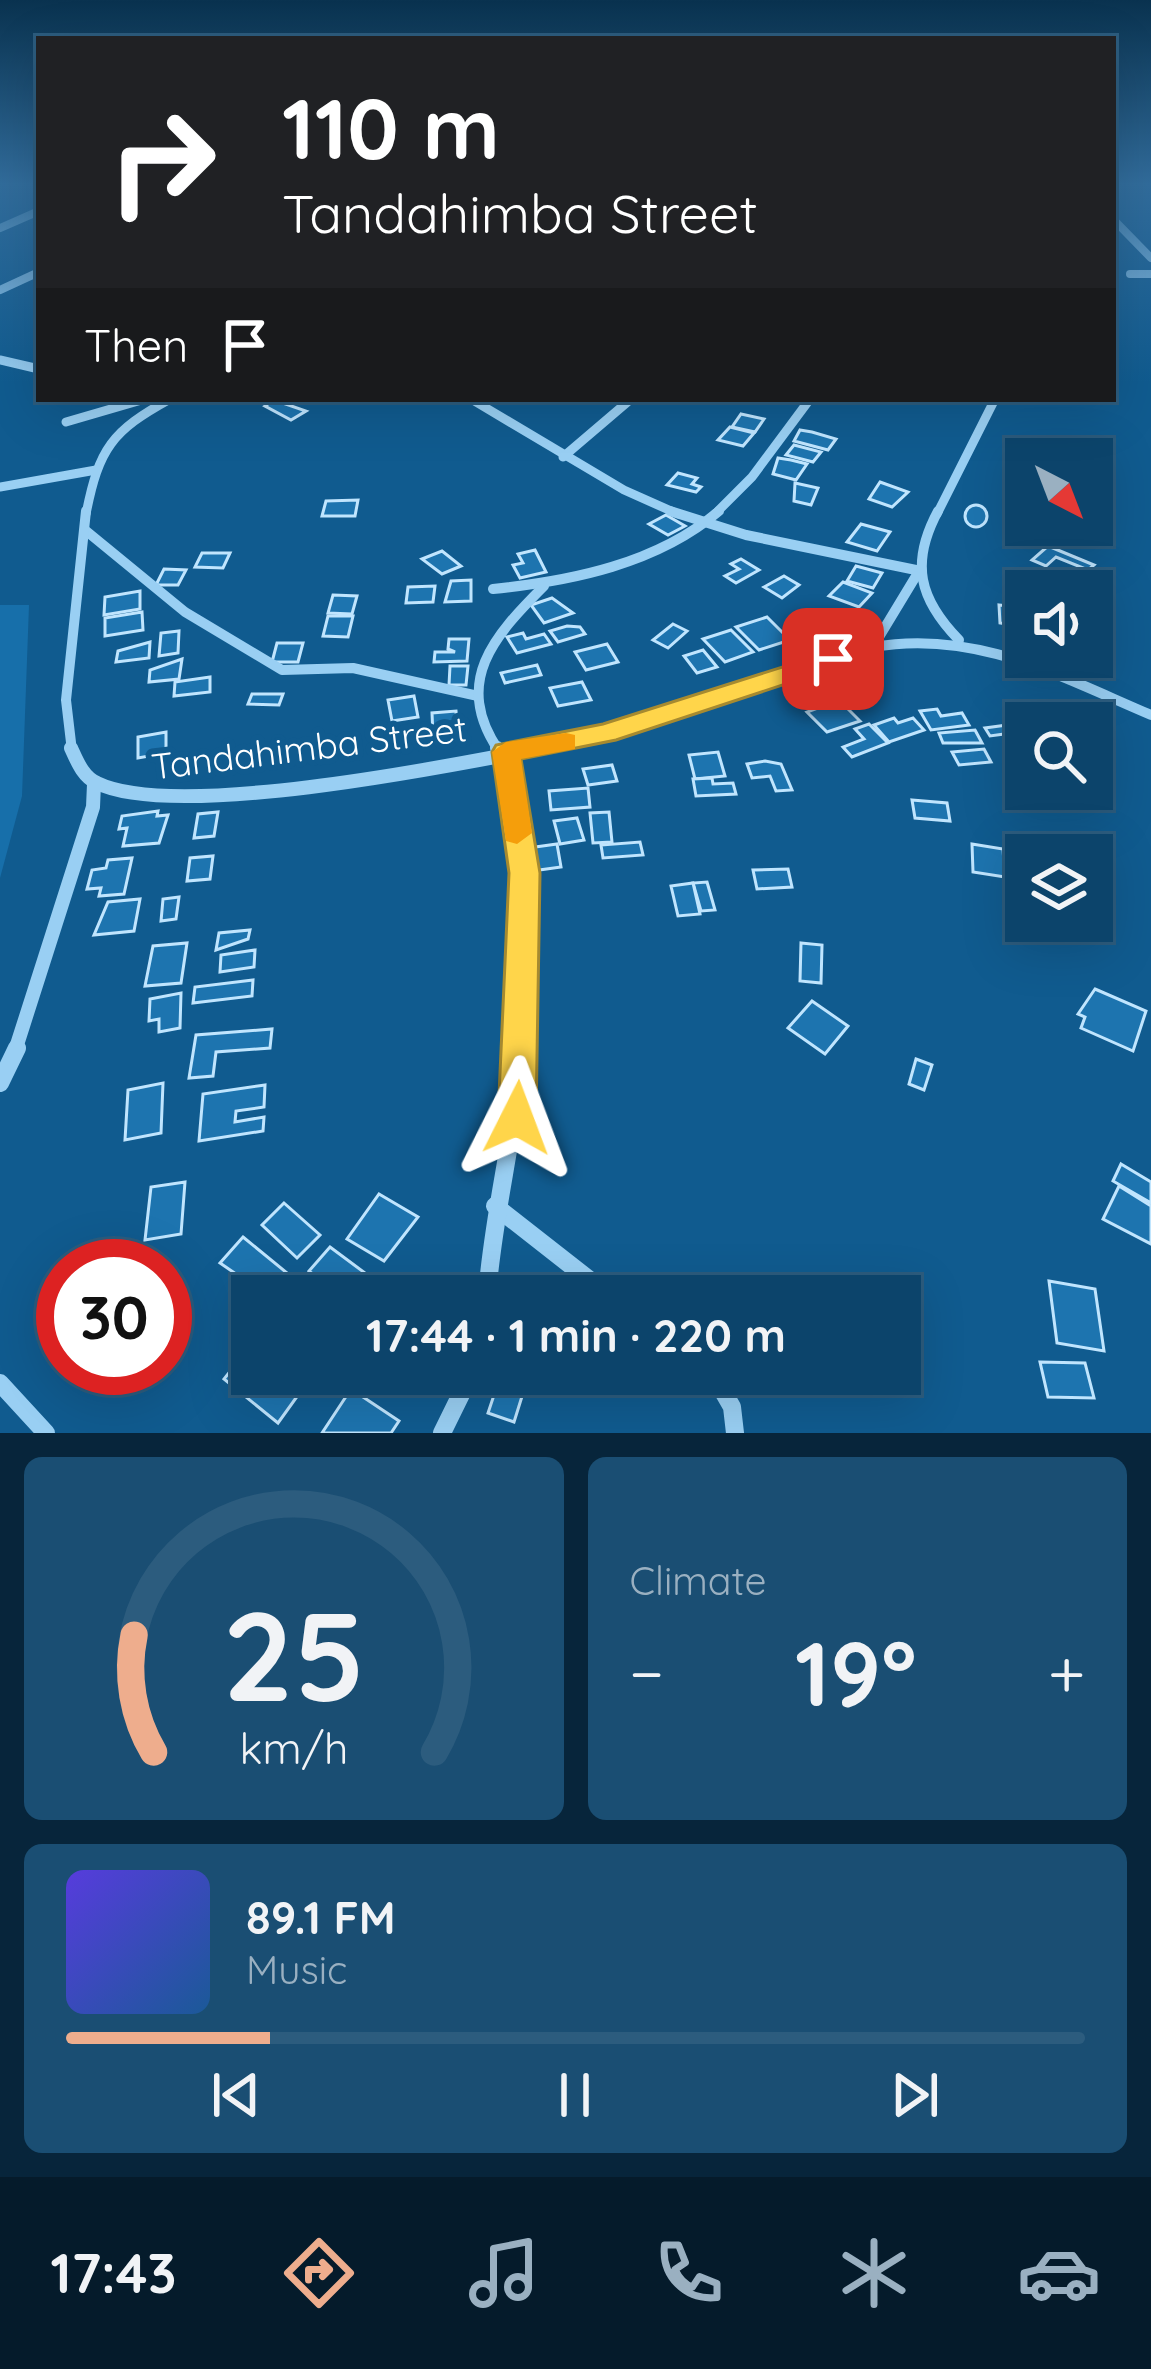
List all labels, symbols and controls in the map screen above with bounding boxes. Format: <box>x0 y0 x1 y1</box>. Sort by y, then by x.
text: 110 m <box>282 75 500 180</box>
icon: right <box>84 84 240 240</box>
text: Tandahimba Street <box>282 179 758 247</box>
icon: arrive <box>212 312 278 378</box>
text: Then <box>84 317 188 373</box>
north arrow <box>1005 438 1113 546</box>
map controls <box>1005 438 1113 942</box>
button: sound <box>1005 570 1113 678</box>
pin <box>782 608 884 710</box>
icon: arrive <box>800 626 866 692</box>
button: search <box>1005 702 1113 810</box>
street label: Tandahimba Street <box>149 705 469 789</box>
button: layers <box>1005 834 1113 942</box>
position arrow <box>454 1055 580 1181</box>
speed limit sign: 30 <box>36 1239 192 1395</box>
text: 17:44 · 1 min · 220 m <box>366 1307 786 1363</box>
text: Climate <box>630 1556 767 1605</box>
text: 25 <box>222 1576 365 1732</box>
text: 19° <box>795 1616 917 1729</box>
text: − <box>630 1631 664 1714</box>
text: + <box>1048 1631 1085 1714</box>
text: km/h <box>239 1720 348 1774</box>
text: 89.1 FM <box>246 1889 396 1945</box>
text: Music <box>246 1945 347 1994</box>
icon: previous <box>203 2062 269 2128</box>
icon: pause <box>542 2062 608 2128</box>
icon: next <box>882 2062 948 2128</box>
icon: directions <box>277 2231 361 2315</box>
icon: music <box>462 2231 546 2315</box>
icon: phone <box>647 2231 731 2315</box>
icon: climate <box>832 2231 916 2315</box>
icon: car <box>1017 2231 1101 2315</box>
text: 17:43 <box>50 2239 177 2307</box>

